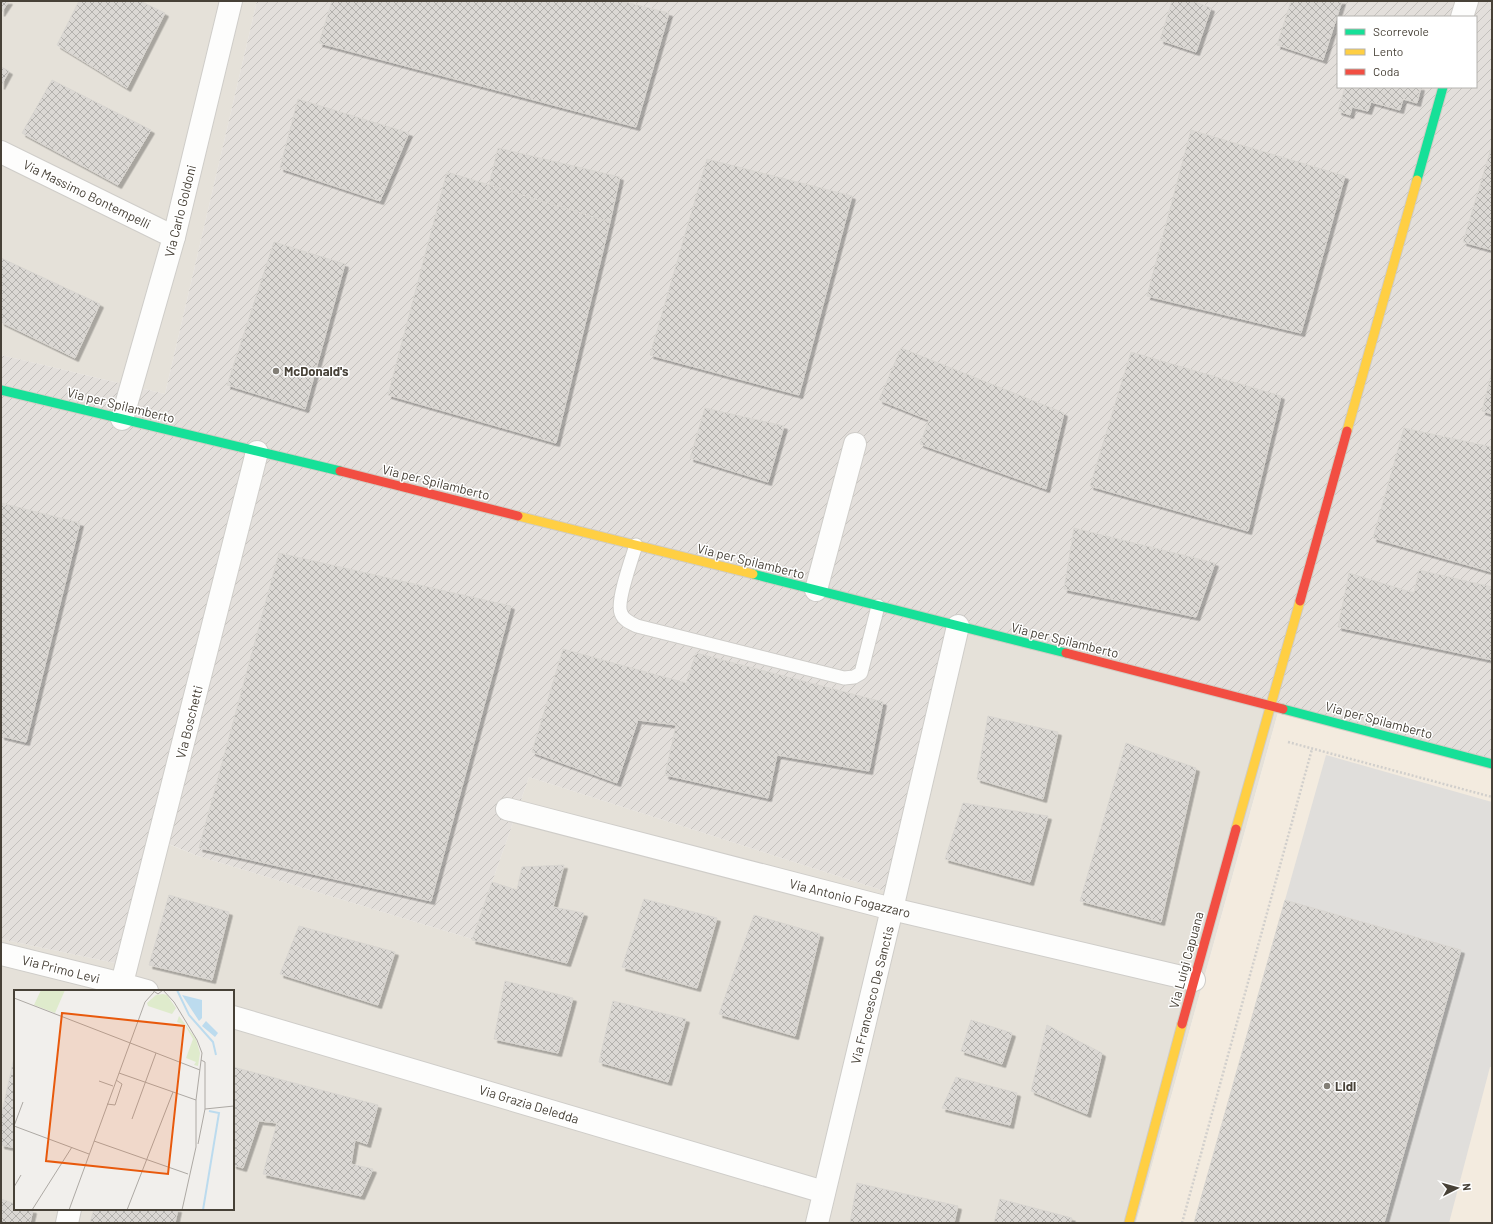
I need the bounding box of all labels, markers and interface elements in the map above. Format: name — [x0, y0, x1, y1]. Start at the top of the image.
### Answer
legend — [1337, 16, 1477, 88]
text: Scorrevole — [1373, 24, 1429, 38]
text: Lento — [1373, 44, 1403, 58]
text: Coda — [1373, 64, 1400, 78]
street label: Via Massimo Bontempelli — [21, 156, 153, 232]
street label: Via Carlo Goldoni — [161, 163, 199, 259]
place label: McDonald's — [284, 363, 349, 379]
marker: McDonald's — [271, 366, 281, 376]
street label: Via per Spilamberto — [65, 384, 177, 426]
street label: Via per Spilamberto — [380, 461, 492, 503]
street label: Via per Spilamberto — [695, 540, 807, 582]
street label: Via per Spilamberto — [1009, 619, 1121, 661]
street label: Via Boschetti — [172, 684, 206, 760]
street label: Via per Spilamberto — [1324, 698, 1434, 742]
street label: Via Antonio Fogazzaro — [788, 875, 912, 921]
street label: Via Luigi Capuana — [1165, 910, 1207, 1010]
street label: Via Francesco De Sanctis — [847, 924, 897, 1066]
street label: Via Primo Levi — [20, 952, 102, 986]
inset map — [14, 990, 234, 1210]
place label: Lidl — [1335, 1078, 1356, 1094]
street label: Via Grazia Deledda — [477, 1081, 581, 1127]
marker: Lidl — [1322, 1081, 1332, 1091]
north arrow — [1437, 1168, 1477, 1208]
text: N — [1461, 1183, 1474, 1191]

